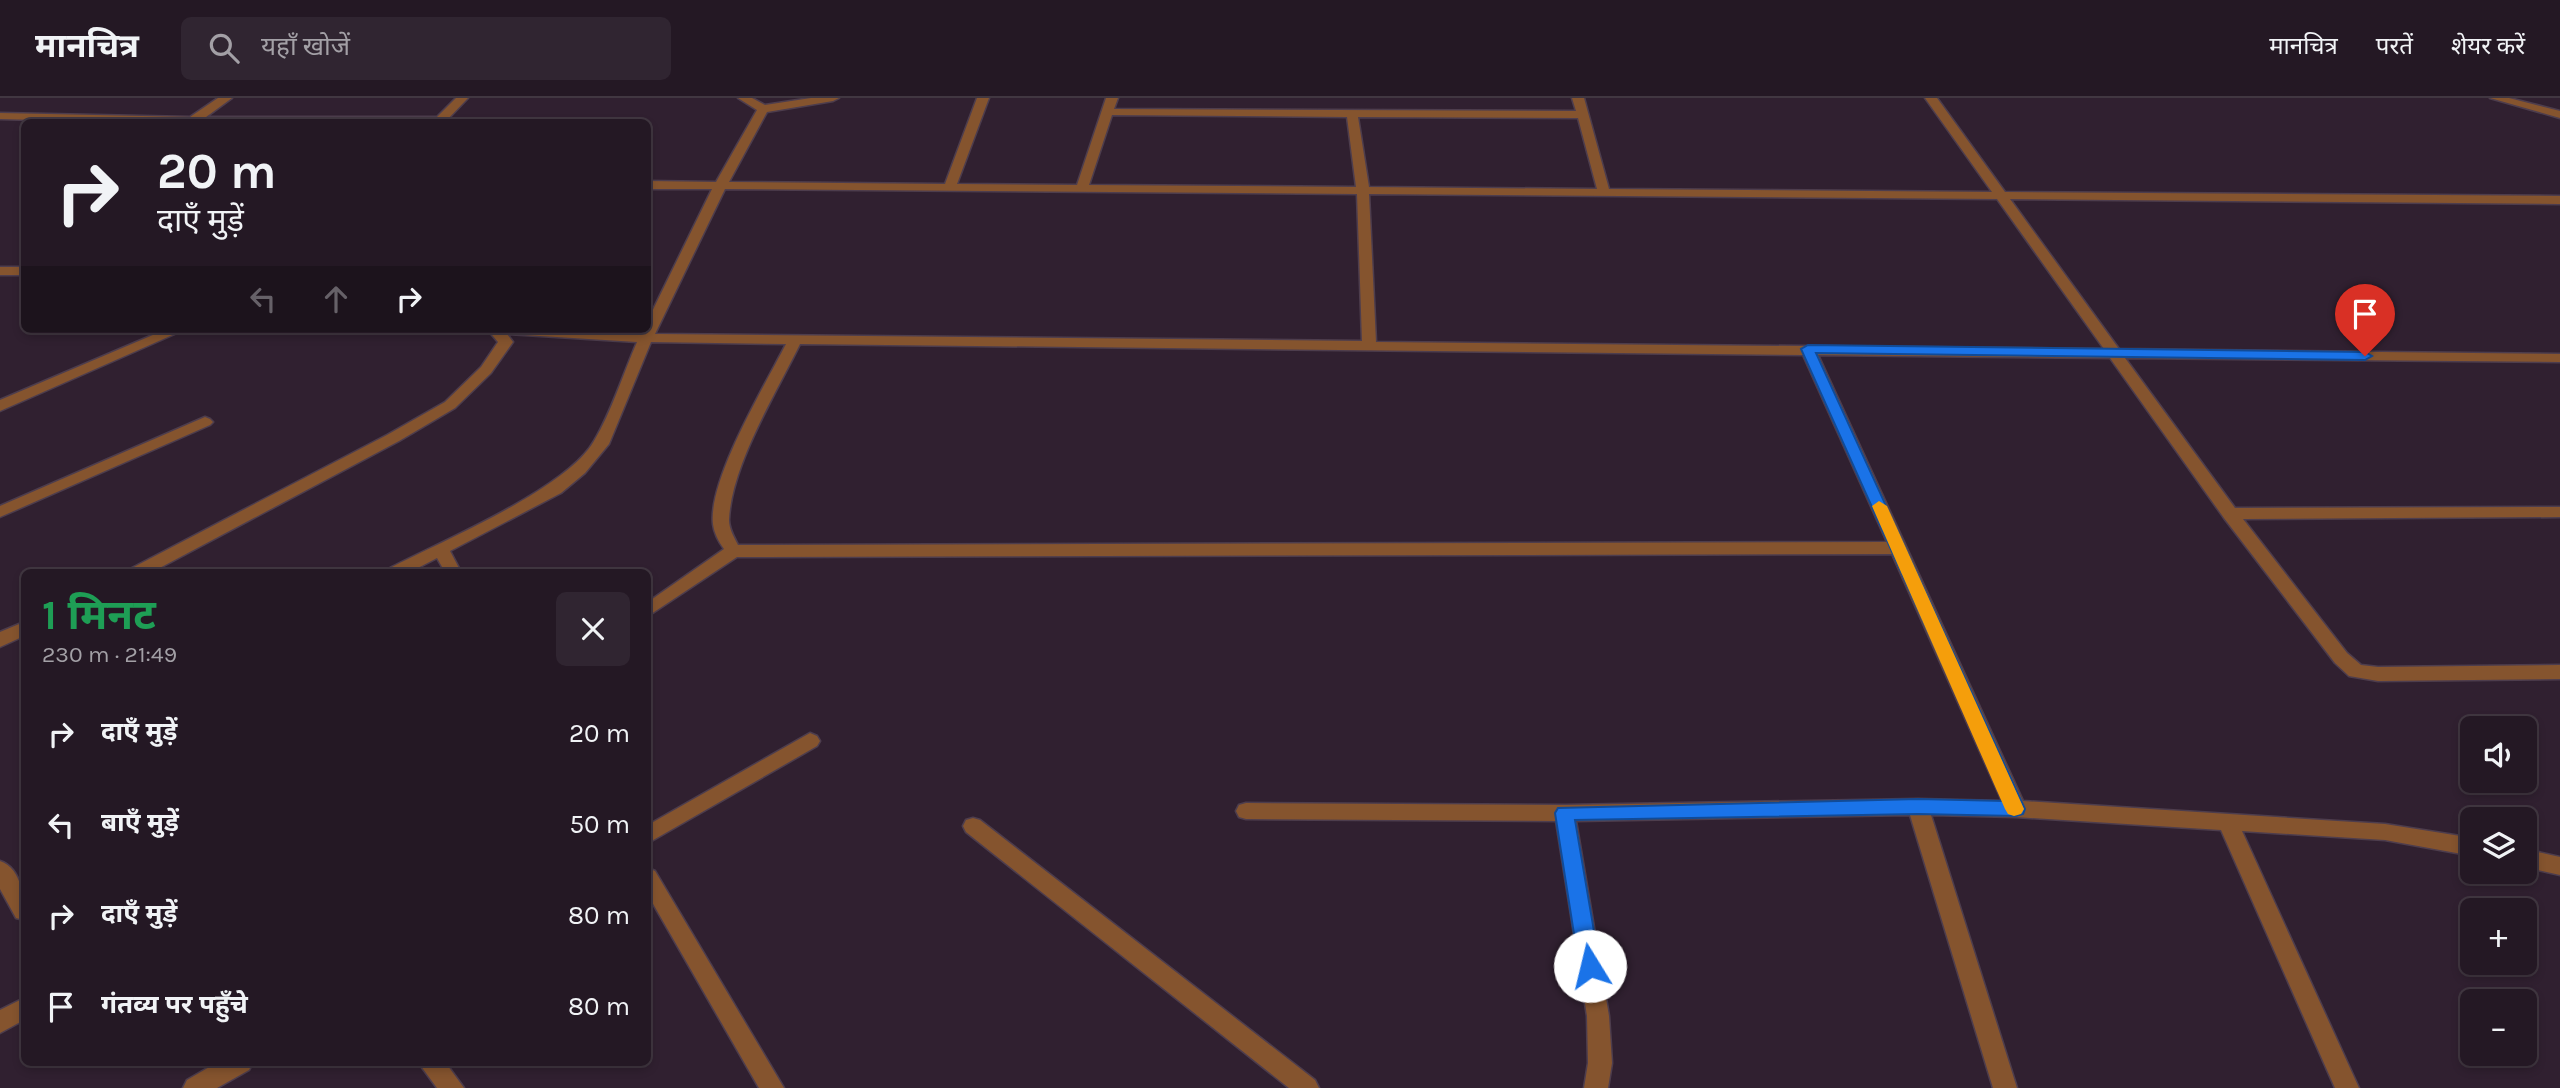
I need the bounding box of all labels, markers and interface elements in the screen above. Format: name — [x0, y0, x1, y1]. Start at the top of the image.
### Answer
search box — [181, 17, 671, 80]
text: मानचित्र — [35, 27, 139, 65]
icon: search — [205, 29, 243, 67]
text: यहाँ खोजें — [261, 31, 350, 62]
text: मानचित्र — [2269, 32, 2338, 60]
text: परतें — [2376, 32, 2413, 60]
text: शेयर करें — [2451, 32, 2525, 60]
text: 20 m — [157, 143, 277, 200]
icon: right — [42, 147, 133, 238]
text: दाएँ मुड़ें — [157, 202, 244, 239]
icon: left — [244, 280, 282, 318]
icon: ahead — [317, 280, 355, 318]
icon: right — [390, 280, 428, 318]
pin — [2335, 284, 2395, 356]
icon: arrive — [2346, 295, 2384, 333]
text: 1 मिनट — [42, 590, 156, 640]
button: close — [556, 592, 630, 666]
text: 230 m · 21:49 — [42, 641, 177, 668]
icon: right — [42, 715, 80, 753]
text: दाएँ मुड़ें — [101, 716, 177, 747]
map controls — [2460, 716, 2537, 1066]
button: sound — [2460, 716, 2537, 793]
text: 20 m — [569, 718, 630, 749]
icon: left — [42, 806, 80, 844]
text: बाएँ मुड़ें — [101, 807, 179, 838]
button: layers — [2460, 807, 2537, 884]
text: 50 m — [569, 809, 630, 840]
icon: right — [42, 897, 80, 935]
text: दाएँ मुड़ें — [101, 898, 177, 929]
button: + — [2460, 898, 2537, 975]
text: 80 m — [568, 900, 630, 931]
position arrow — [1553, 929, 1627, 1003]
icon: arrive — [42, 988, 80, 1026]
text: गंतव्य पर पहुँचे — [101, 989, 248, 1020]
button: − — [2460, 989, 2537, 1066]
text: 80 m — [568, 991, 630, 1022]

